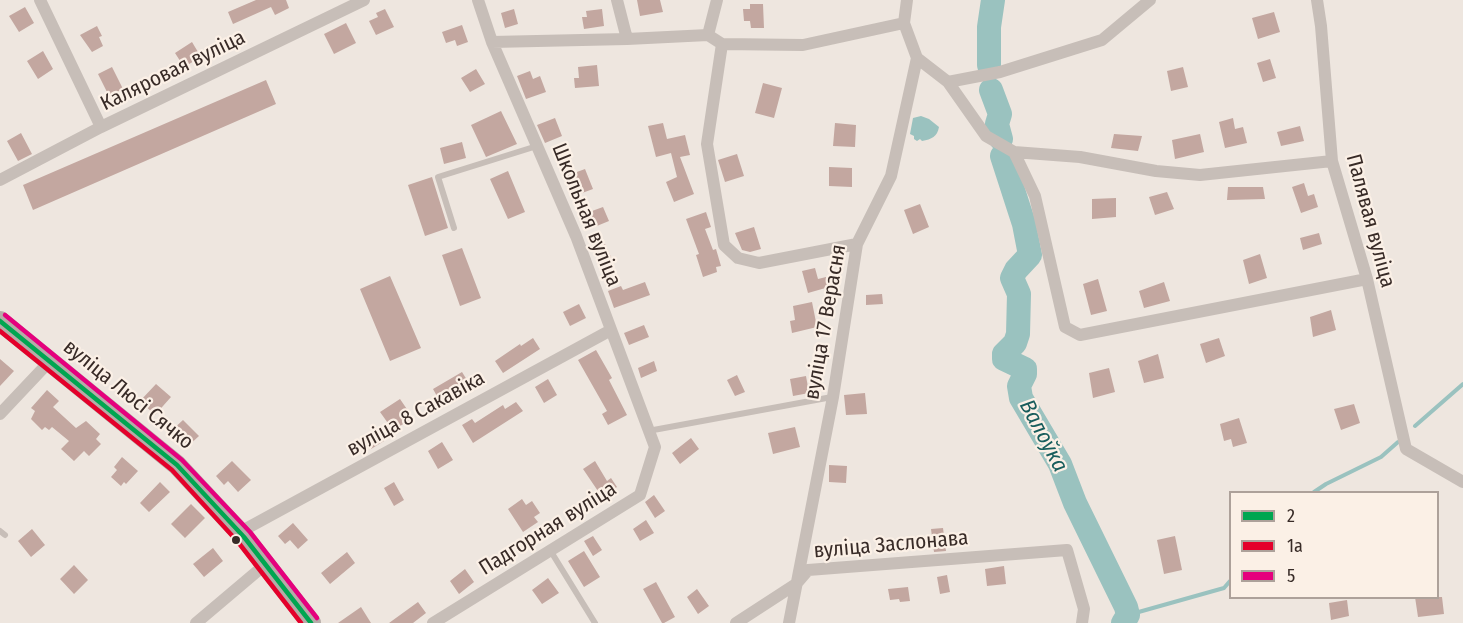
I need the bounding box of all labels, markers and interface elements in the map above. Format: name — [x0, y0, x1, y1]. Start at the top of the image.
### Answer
street label: Каляровая вуліца — [97, 25, 249, 117]
street label: Школьная вуліца — [546, 140, 626, 290]
street label: Палявая вуліца — [1340, 152, 1400, 290]
street label: вуліца 17 Верасня — [800, 242, 852, 402]
street label: вуліца Люсі Сячко — [58, 335, 198, 455]
street label: вуліца 8 Сакавіка — [343, 366, 489, 462]
water label: Валоўка — [1013, 395, 1073, 477]
street label: Падгорная вуліца — [475, 477, 621, 581]
legend — [1229, 491, 1439, 599]
text: 2 — [1287, 505, 1295, 527]
street label: вуліца Заслонава — [813, 526, 969, 564]
unlabelled marker — [230, 534, 242, 546]
text: 1а — [1287, 535, 1303, 557]
text: 5 — [1287, 565, 1295, 587]

